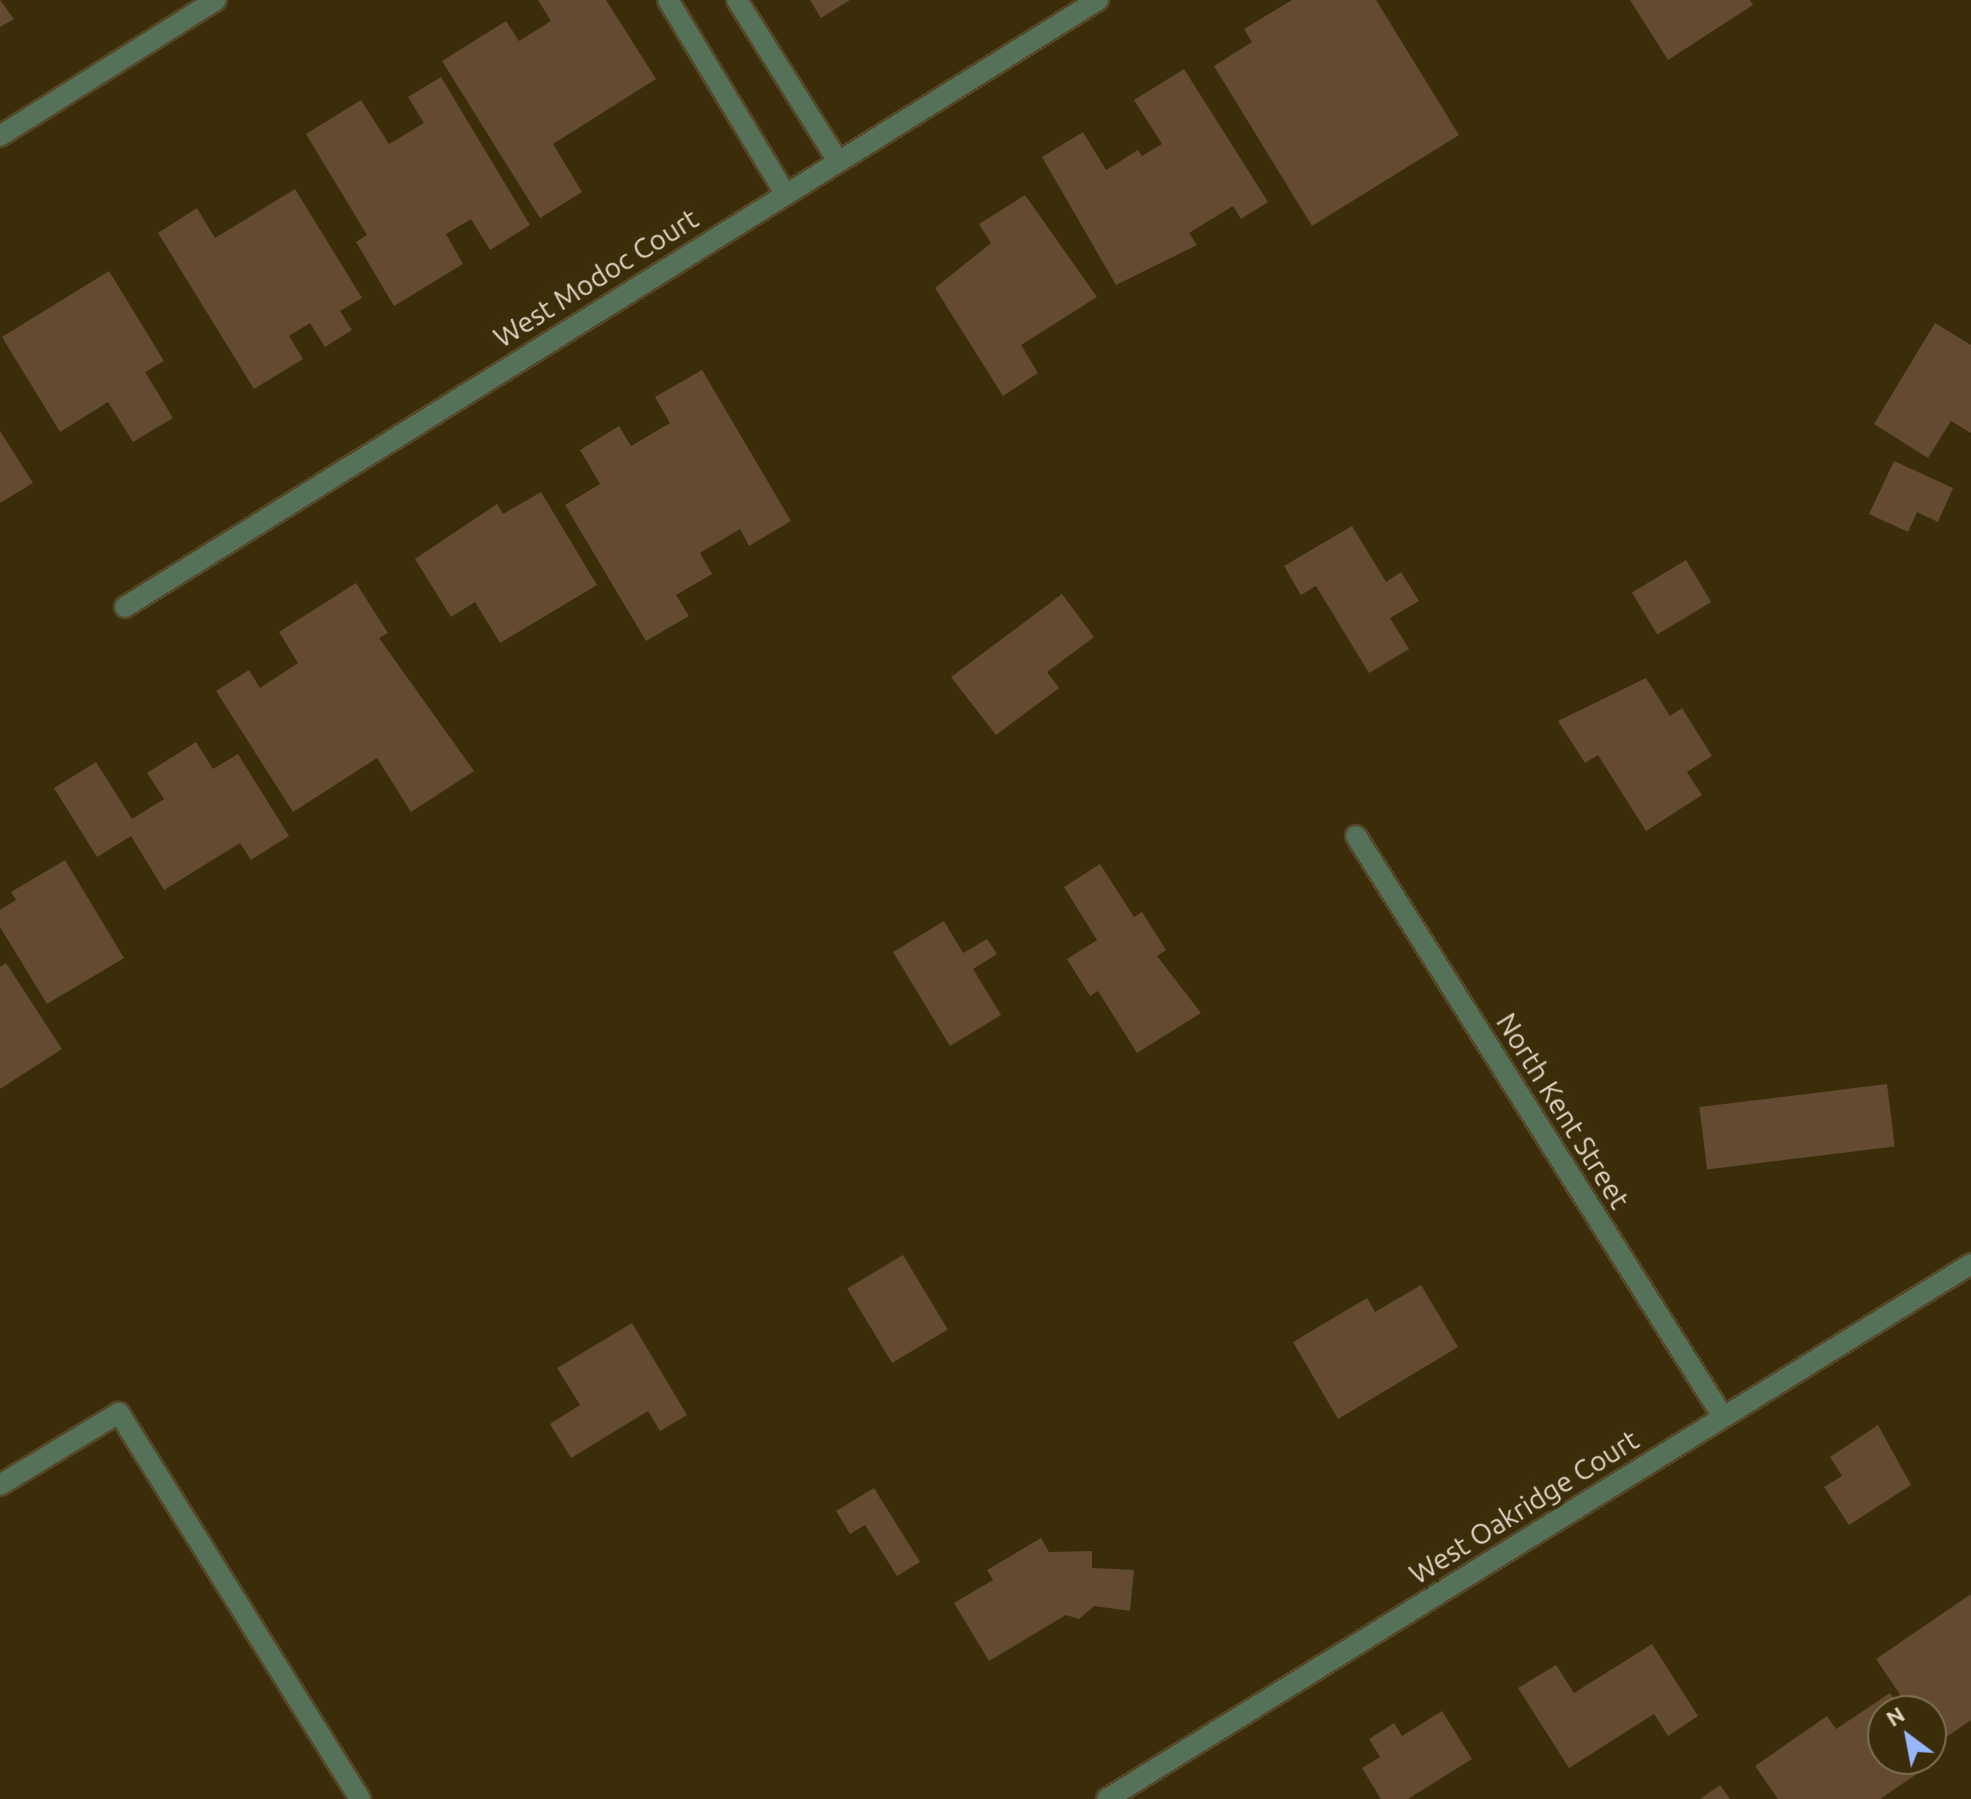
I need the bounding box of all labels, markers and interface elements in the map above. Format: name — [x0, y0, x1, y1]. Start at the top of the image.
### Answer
street label: West Modoc Court — [488, 202, 704, 354]
street label: North Kent Street — [1489, 1007, 1637, 1215]
street label: West Oakridge Court — [1403, 1423, 1645, 1591]
north arrow — [1867, 1695, 1947, 1775]
text: N — [1881, 1701, 1909, 1731]

